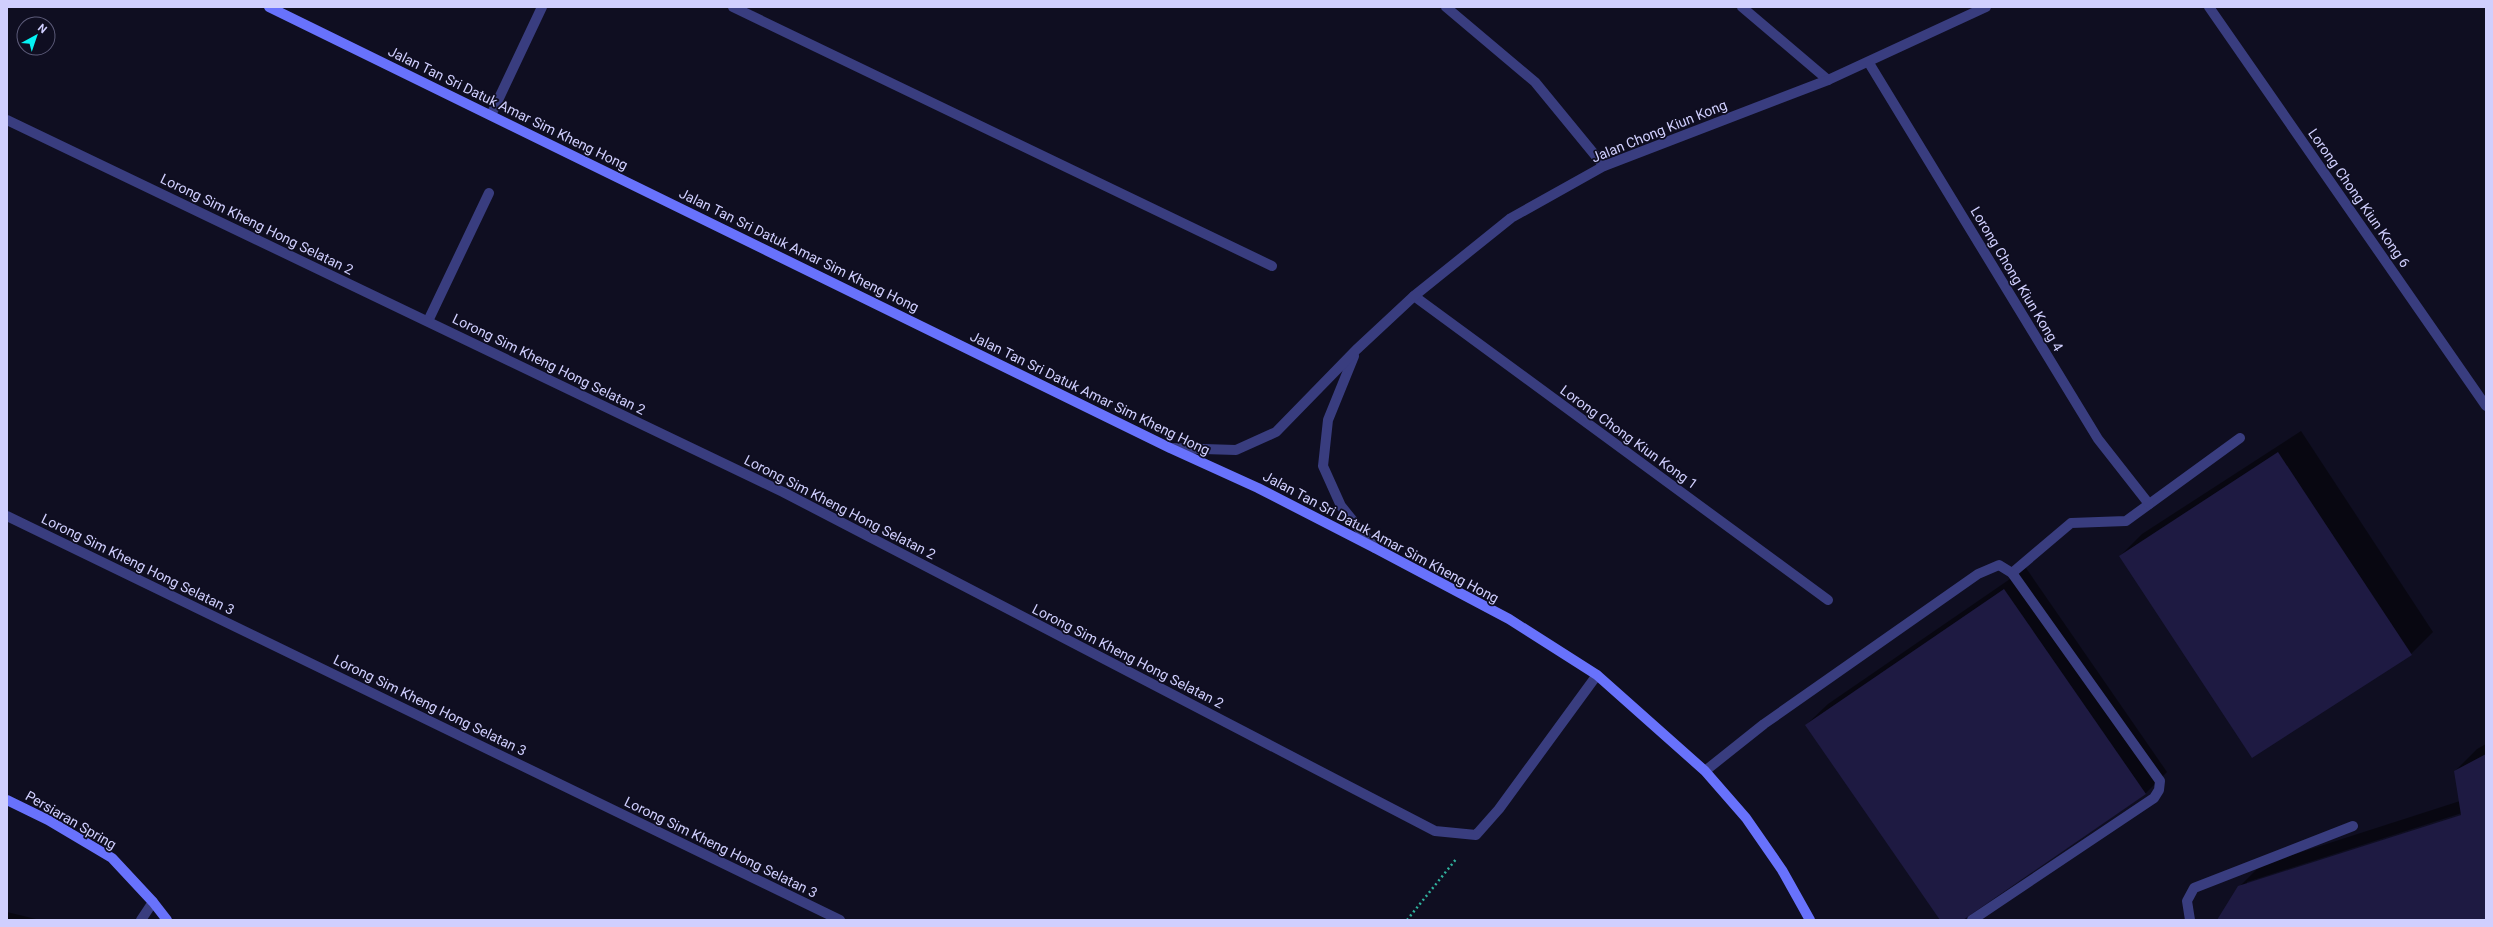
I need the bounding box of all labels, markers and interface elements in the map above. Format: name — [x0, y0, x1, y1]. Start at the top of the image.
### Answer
north arrow — [16, 16, 56, 56]
text: N — [35, 21, 49, 36]
street label: Jalan Tan Sri Datuk Amar Sim Kheng Hong — [386, 43, 630, 173]
street label: Jalan Chong Kiun Kong — [1589, 96, 1729, 166]
street label: Lorong Chong Kiun Kong 6 — [2305, 126, 2413, 271]
street label: Lorong Sim Kheng Hong Selatan 2 — [158, 170, 356, 278]
street label: Jalan Tan Sri Datuk Amar Sim Kheng Hong — [677, 185, 921, 315]
street label: Lorong Chong Kiun Kong 4 — [1967, 204, 2067, 354]
street label: Lorong Sim Kheng Hong Selatan 2 — [450, 310, 648, 418]
street label: Jalan Tan Sri Datuk Amar Sim Kheng Hong — [968, 328, 1212, 458]
street label: Lorong Chong Kiun Kong 1 — [1557, 382, 1701, 492]
street label: Lorong Sim Kheng Hong Selatan 2 — [742, 452, 939, 562]
street label: Jalan Tan Sri Datuk Amar Sim Kheng Hong — [1260, 468, 1502, 606]
street label: Lorong Sim Kheng Hong Selatan 3 — [39, 510, 237, 618]
street label: Lorong Sim Kheng Hong Selatan 2 — [1030, 601, 1227, 711]
street label: Lorong Sim Kheng Hong Selatan 3 — [331, 651, 529, 759]
street label: Persiaran Spring — [23, 787, 119, 853]
street label: Lorong Sim Kheng Hong Selatan 3 — [622, 793, 820, 901]

